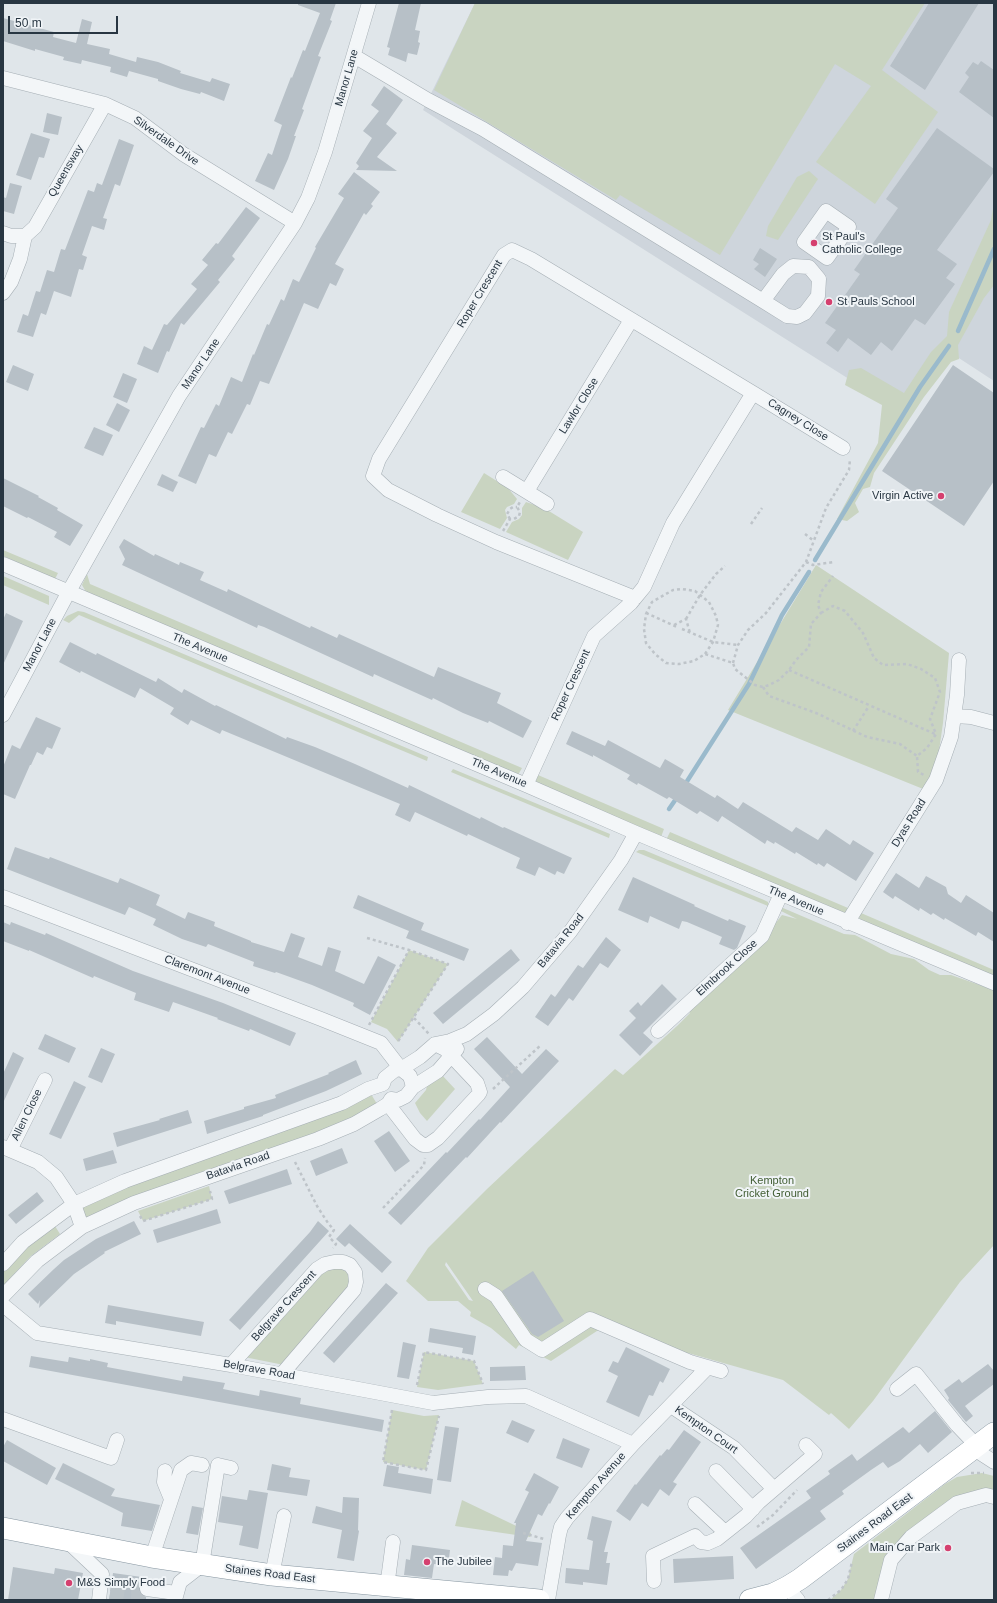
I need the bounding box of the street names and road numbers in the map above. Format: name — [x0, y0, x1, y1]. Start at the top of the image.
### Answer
street label: Manor Lane — [333, 48, 361, 108]
street label: Silverdale Drive — [131, 114, 201, 168]
street label: Queensway — [46, 143, 86, 199]
street label: Roper Crescent — [455, 258, 505, 330]
street label: Manor Lane — [179, 336, 223, 392]
street label: Lawlor Close — [557, 376, 601, 436]
street label: Cagney Close — [765, 396, 831, 444]
street label: Manor Lane — [20, 616, 60, 674]
street label: The Avenue — [170, 630, 230, 666]
street label: Roper Crescent — [549, 647, 593, 723]
street label: The Avenue — [469, 755, 529, 791]
street label: Dyas Road — [889, 796, 929, 850]
street label: The Avenue — [766, 883, 826, 919]
street label: Batavia Road — [535, 911, 587, 971]
street label: Elmbrook Close — [694, 937, 760, 999]
street label: Claremont Avenue — [162, 953, 252, 997]
street label: Allen Close — [9, 1087, 45, 1143]
street label: Batavia Road — [205, 1149, 271, 1183]
street label: Belgrave Crescent — [249, 1268, 319, 1344]
street label: Belgrave Road — [222, 1357, 296, 1383]
street label: Kempton Court — [672, 1403, 740, 1457]
street label: Kempton Avenue — [563, 1450, 629, 1522]
street label: Staines Road East — [835, 1490, 915, 1556]
street label: Staines Road East — [224, 1562, 316, 1586]

